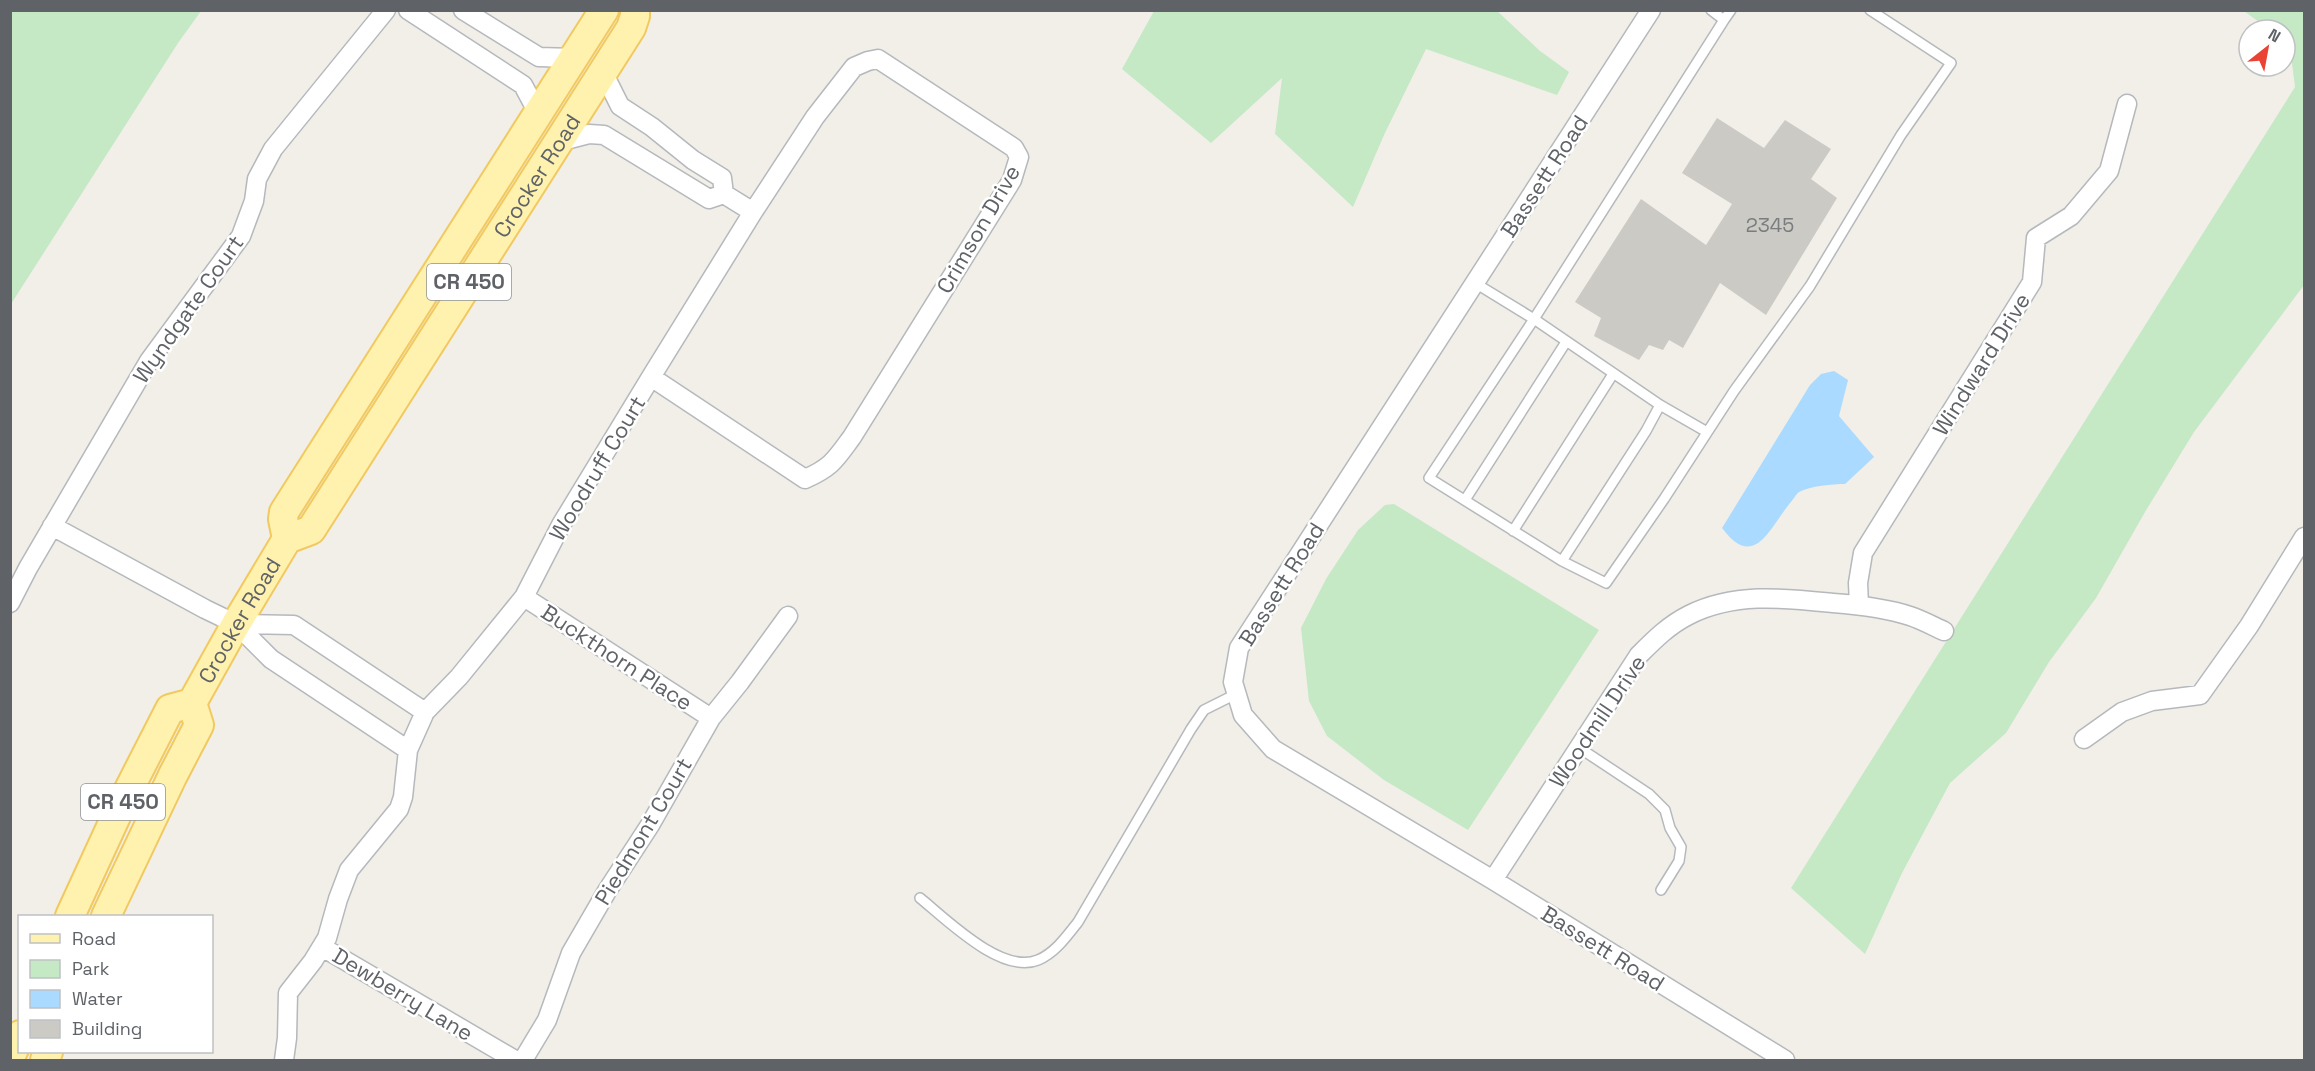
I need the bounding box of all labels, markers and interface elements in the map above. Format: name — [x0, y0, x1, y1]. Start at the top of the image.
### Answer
north arrow — [2237, 18, 2297, 78]
text: N — [2264, 24, 2284, 47]
street label: Crocker Road — [487, 109, 587, 243]
street label: Bassett Road — [1494, 110, 1594, 242]
street label: Crimson Drive — [930, 160, 1026, 298]
house number: 2345 — [1746, 212, 1794, 238]
street label: Wyndgate Court — [127, 230, 249, 388]
road number: CR 450 — [427, 264, 511, 300]
street label: Windward Drive — [1926, 288, 2036, 440]
street label: Woodruff Court — [543, 390, 651, 546]
street label: Bassett Road — [1232, 517, 1330, 651]
street label: Crocker Road — [192, 552, 287, 688]
street label: Buckthorn Place — [536, 598, 698, 716]
street label: Woodmill Drive — [1542, 649, 1652, 793]
street label: Piedmont Court — [588, 752, 698, 910]
road number: CR 450 — [81, 784, 165, 820]
street label: Bassett Road — [1536, 899, 1670, 997]
legend — [18, 915, 213, 1053]
text: Road — [72, 927, 116, 950]
street label: Dewberry Lane — [328, 941, 478, 1047]
text: Park — [72, 957, 110, 980]
text: Water — [72, 987, 123, 1010]
text: Building — [72, 1017, 142, 1040]

